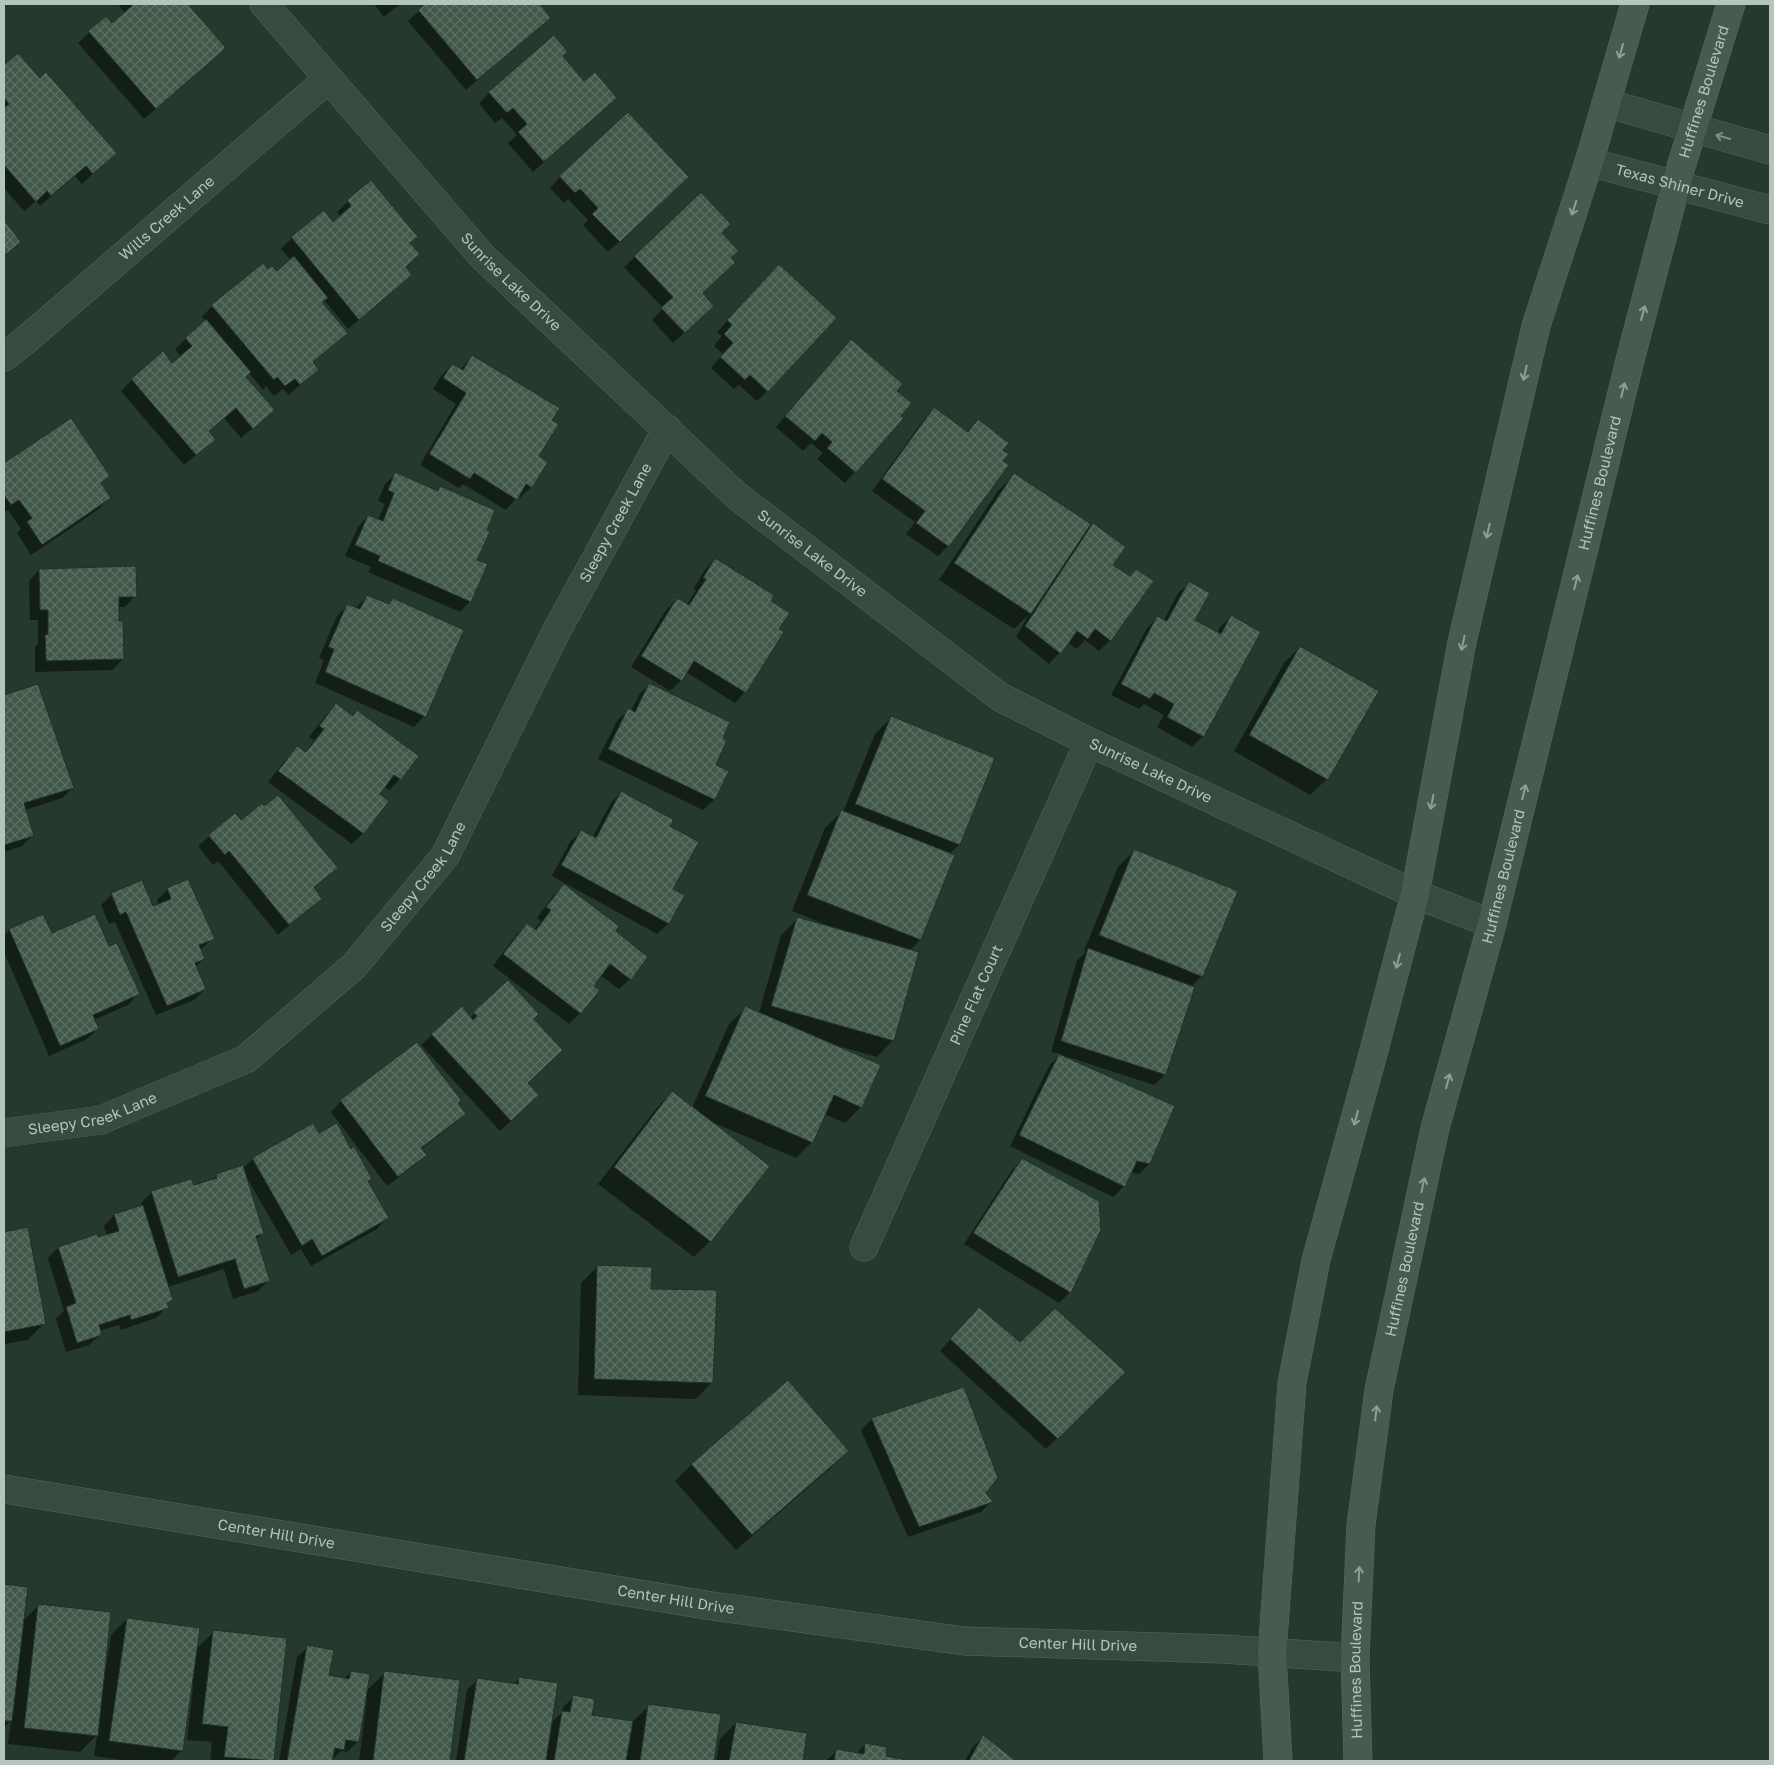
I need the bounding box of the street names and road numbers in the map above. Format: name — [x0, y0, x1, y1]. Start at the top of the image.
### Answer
street label: Huffines Boulevard — [1674, 23, 1732, 160]
street label: Texas Shiner Drive — [1614, 159, 1747, 211]
street label: Wills Creek Lane — [115, 171, 218, 264]
street label: Sunrise Lake Drive — [458, 228, 566, 334]
street label: Huffines Boulevard — [1574, 414, 1624, 552]
street label: Sleepy Creek Lane — [575, 459, 655, 585]
street label: Sunrise Lake Drive — [754, 505, 871, 600]
street label: Sunrise Lake Drive — [1087, 733, 1215, 806]
street label: Huffines Boulevard — [1477, 807, 1528, 945]
street label: Sleepy Creek Lane — [376, 818, 469, 935]
street label: Pine Flat Court — [945, 942, 1006, 1047]
street label: Sleepy Creek Lane — [27, 1087, 160, 1138]
street label: Huffines Boulevard — [1381, 1200, 1427, 1338]
street label: Center Hill Drive — [217, 1514, 337, 1552]
street label: Center Hill Drive — [616, 1581, 736, 1617]
street label: Huffines Boulevard — [1345, 1601, 1366, 1739]
street label: Center Hill Drive — [1019, 1633, 1138, 1654]

